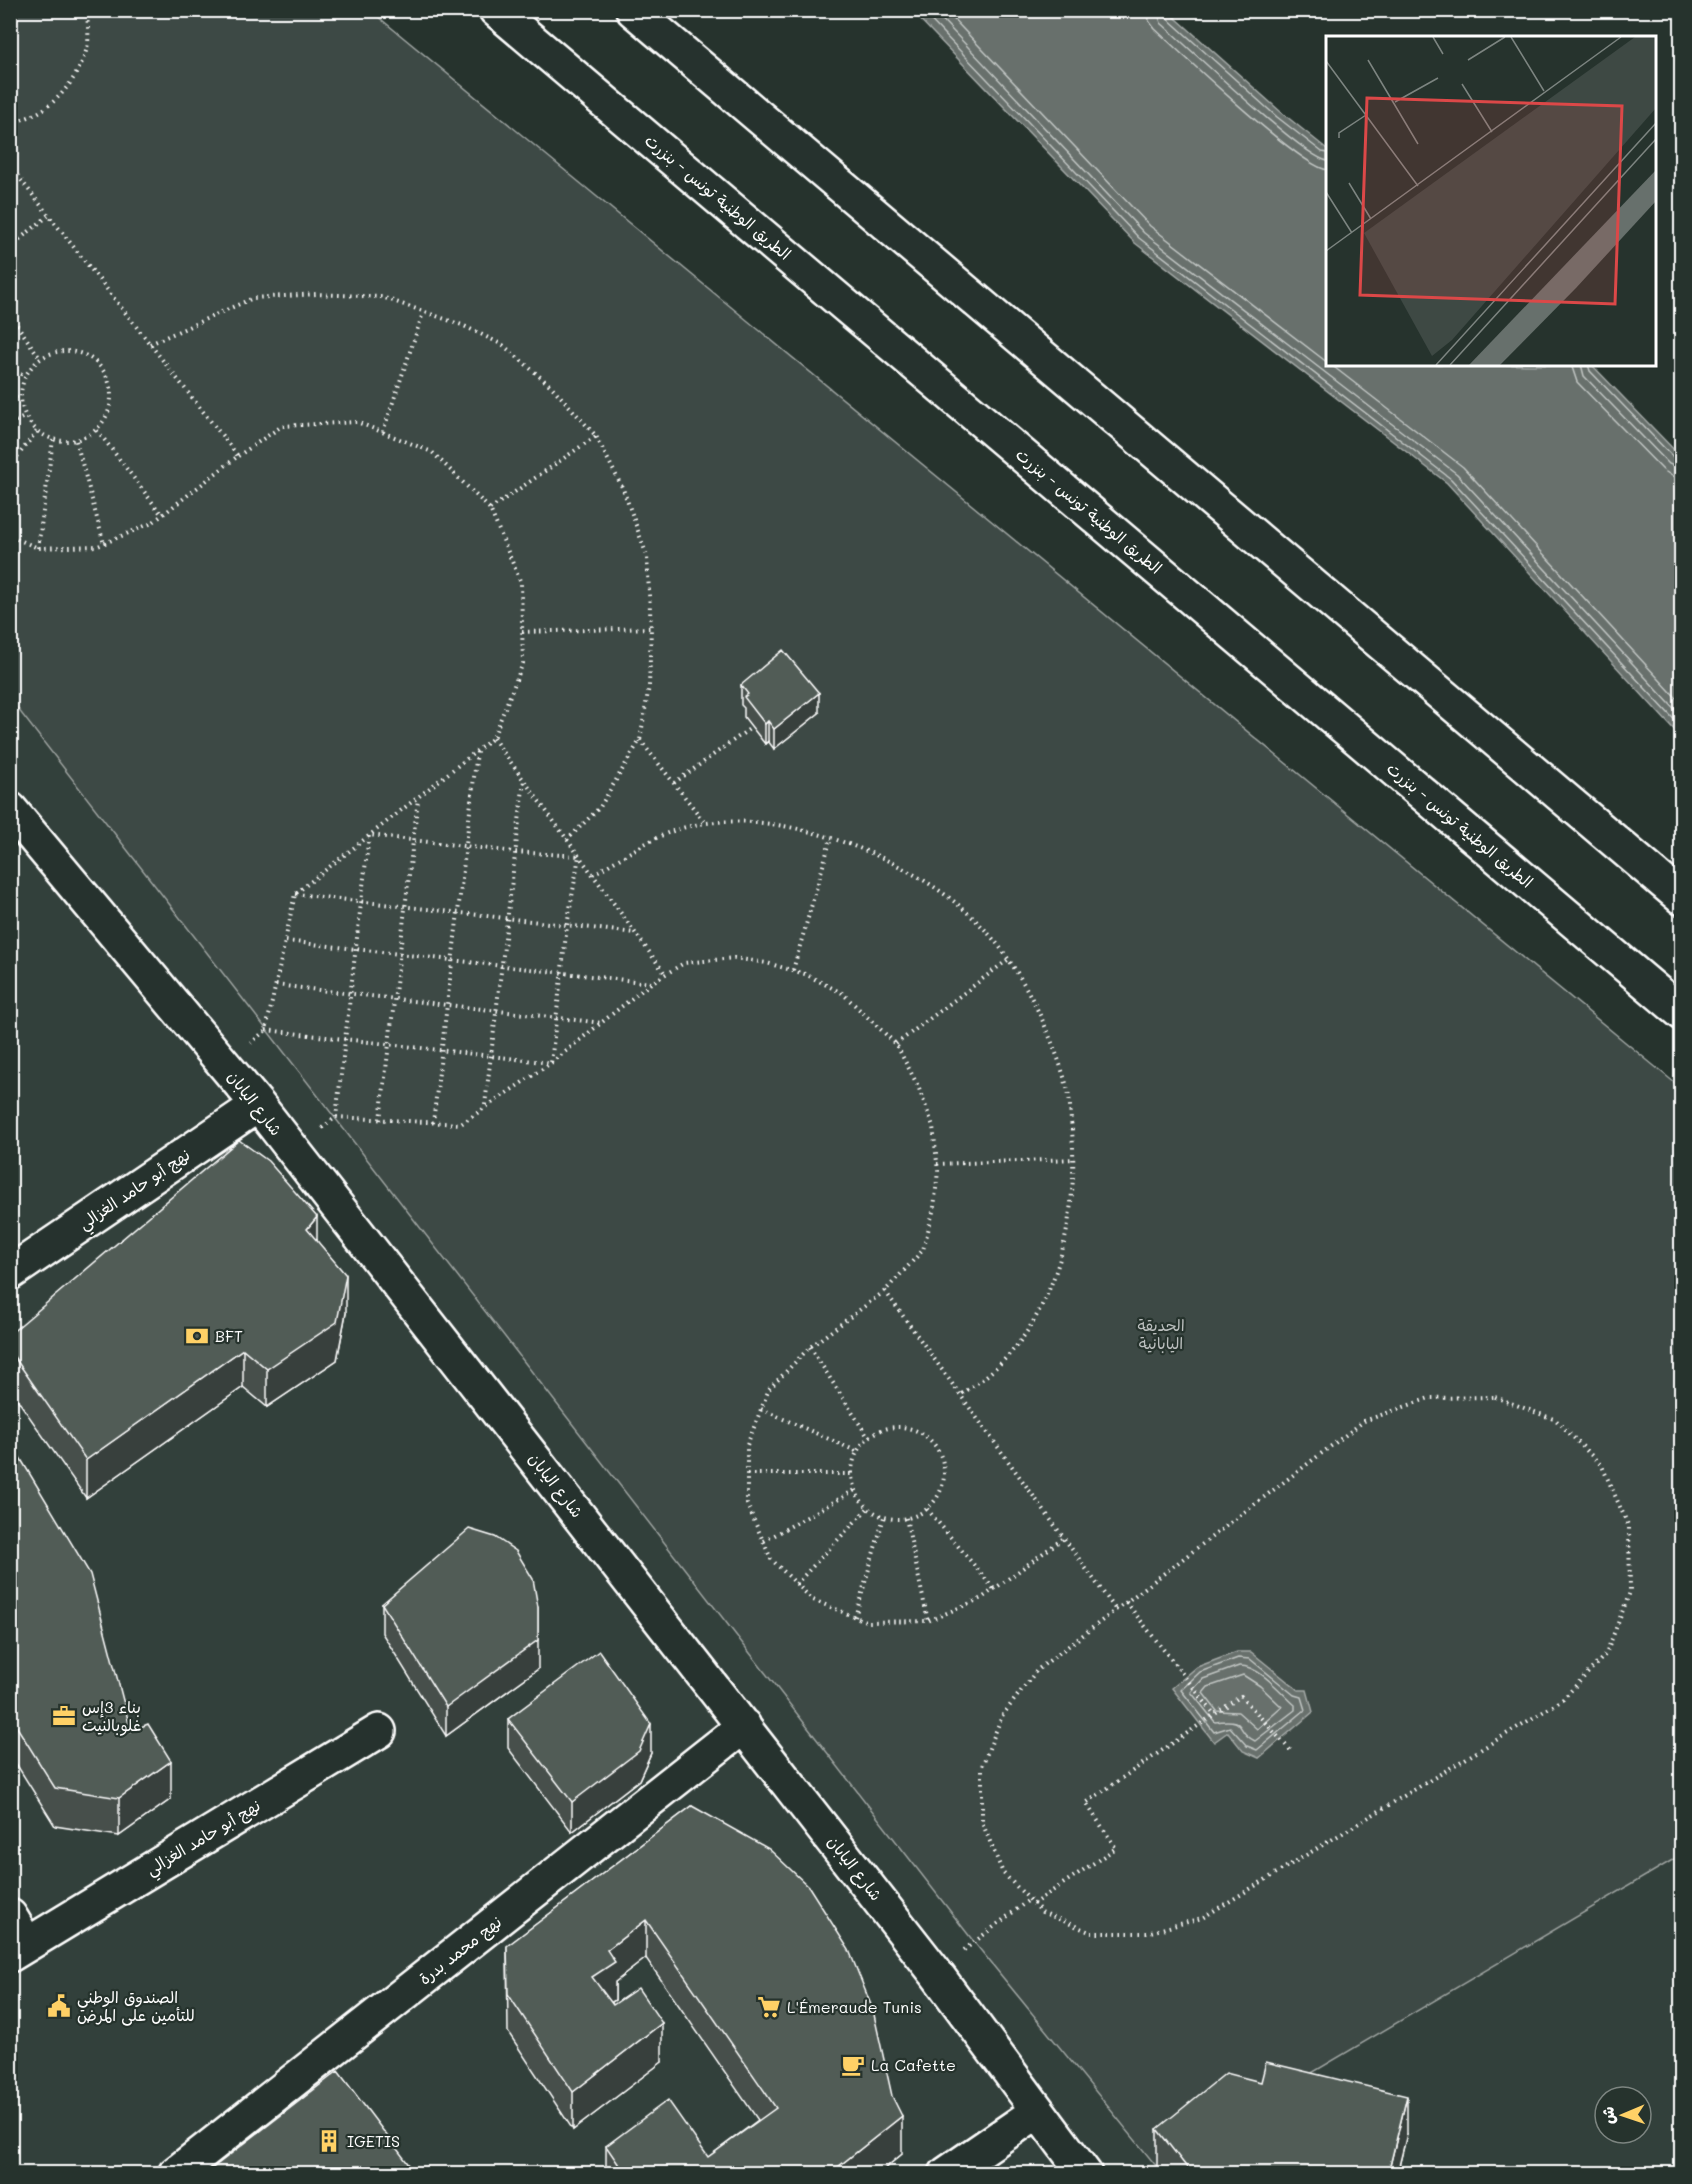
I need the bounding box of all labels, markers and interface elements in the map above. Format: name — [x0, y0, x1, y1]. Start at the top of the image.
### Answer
inset map — [1326, 36, 1656, 366]
street label: الطريق الوطنية تونس - بنزرت — [640, 129, 796, 265]
street label: الطريق الوطنية تونس - بنزرت — [1011, 443, 1167, 579]
street label: الطريق الوطنية تونس - بنزرت — [1382, 757, 1538, 893]
street label: شارع اليابان — [222, 1066, 287, 1141]
street label: نهج أبو حامد الغزالي — [74, 1144, 196, 1238]
park label: الحديقة اليابانية — [1137, 1314, 1185, 1353]
bank icon: BFT — [184, 1323, 210, 1349]
place label: BFT — [215, 1325, 243, 1346]
street label: شارع اليابان — [523, 1448, 588, 1523]
place label: بناء 3إس غلوبالنيت — [82, 1696, 141, 1736]
office icon: بناء 3إس غلوبالنيت — [51, 1703, 77, 1729]
street label: نهج أبو حامد الغزالي — [142, 1794, 266, 1883]
street label: شارع اليابان — [822, 1831, 887, 1906]
street label: نهج محمد بدرة — [414, 1911, 506, 1989]
place label: الصندوق الوطني للتأمين على المرض — [77, 1986, 195, 2026]
public building icon: الصندوق الوطني للتأمين على المرض — [46, 1993, 72, 2019]
supermarket icon: L'Émeraude Tunis — [756, 1994, 782, 2020]
place label: L'Émeraude Tunis — [787, 1996, 922, 2017]
cafe icon: La Cafette — [840, 2052, 866, 2078]
place label: La Cafette — [871, 2054, 956, 2075]
north arrow — [1593, 2085, 1653, 2145]
text: ش — [1597, 2106, 1618, 2125]
building icon: IGETIS — [316, 2128, 342, 2154]
place label: IGETIS — [347, 2130, 400, 2151]

